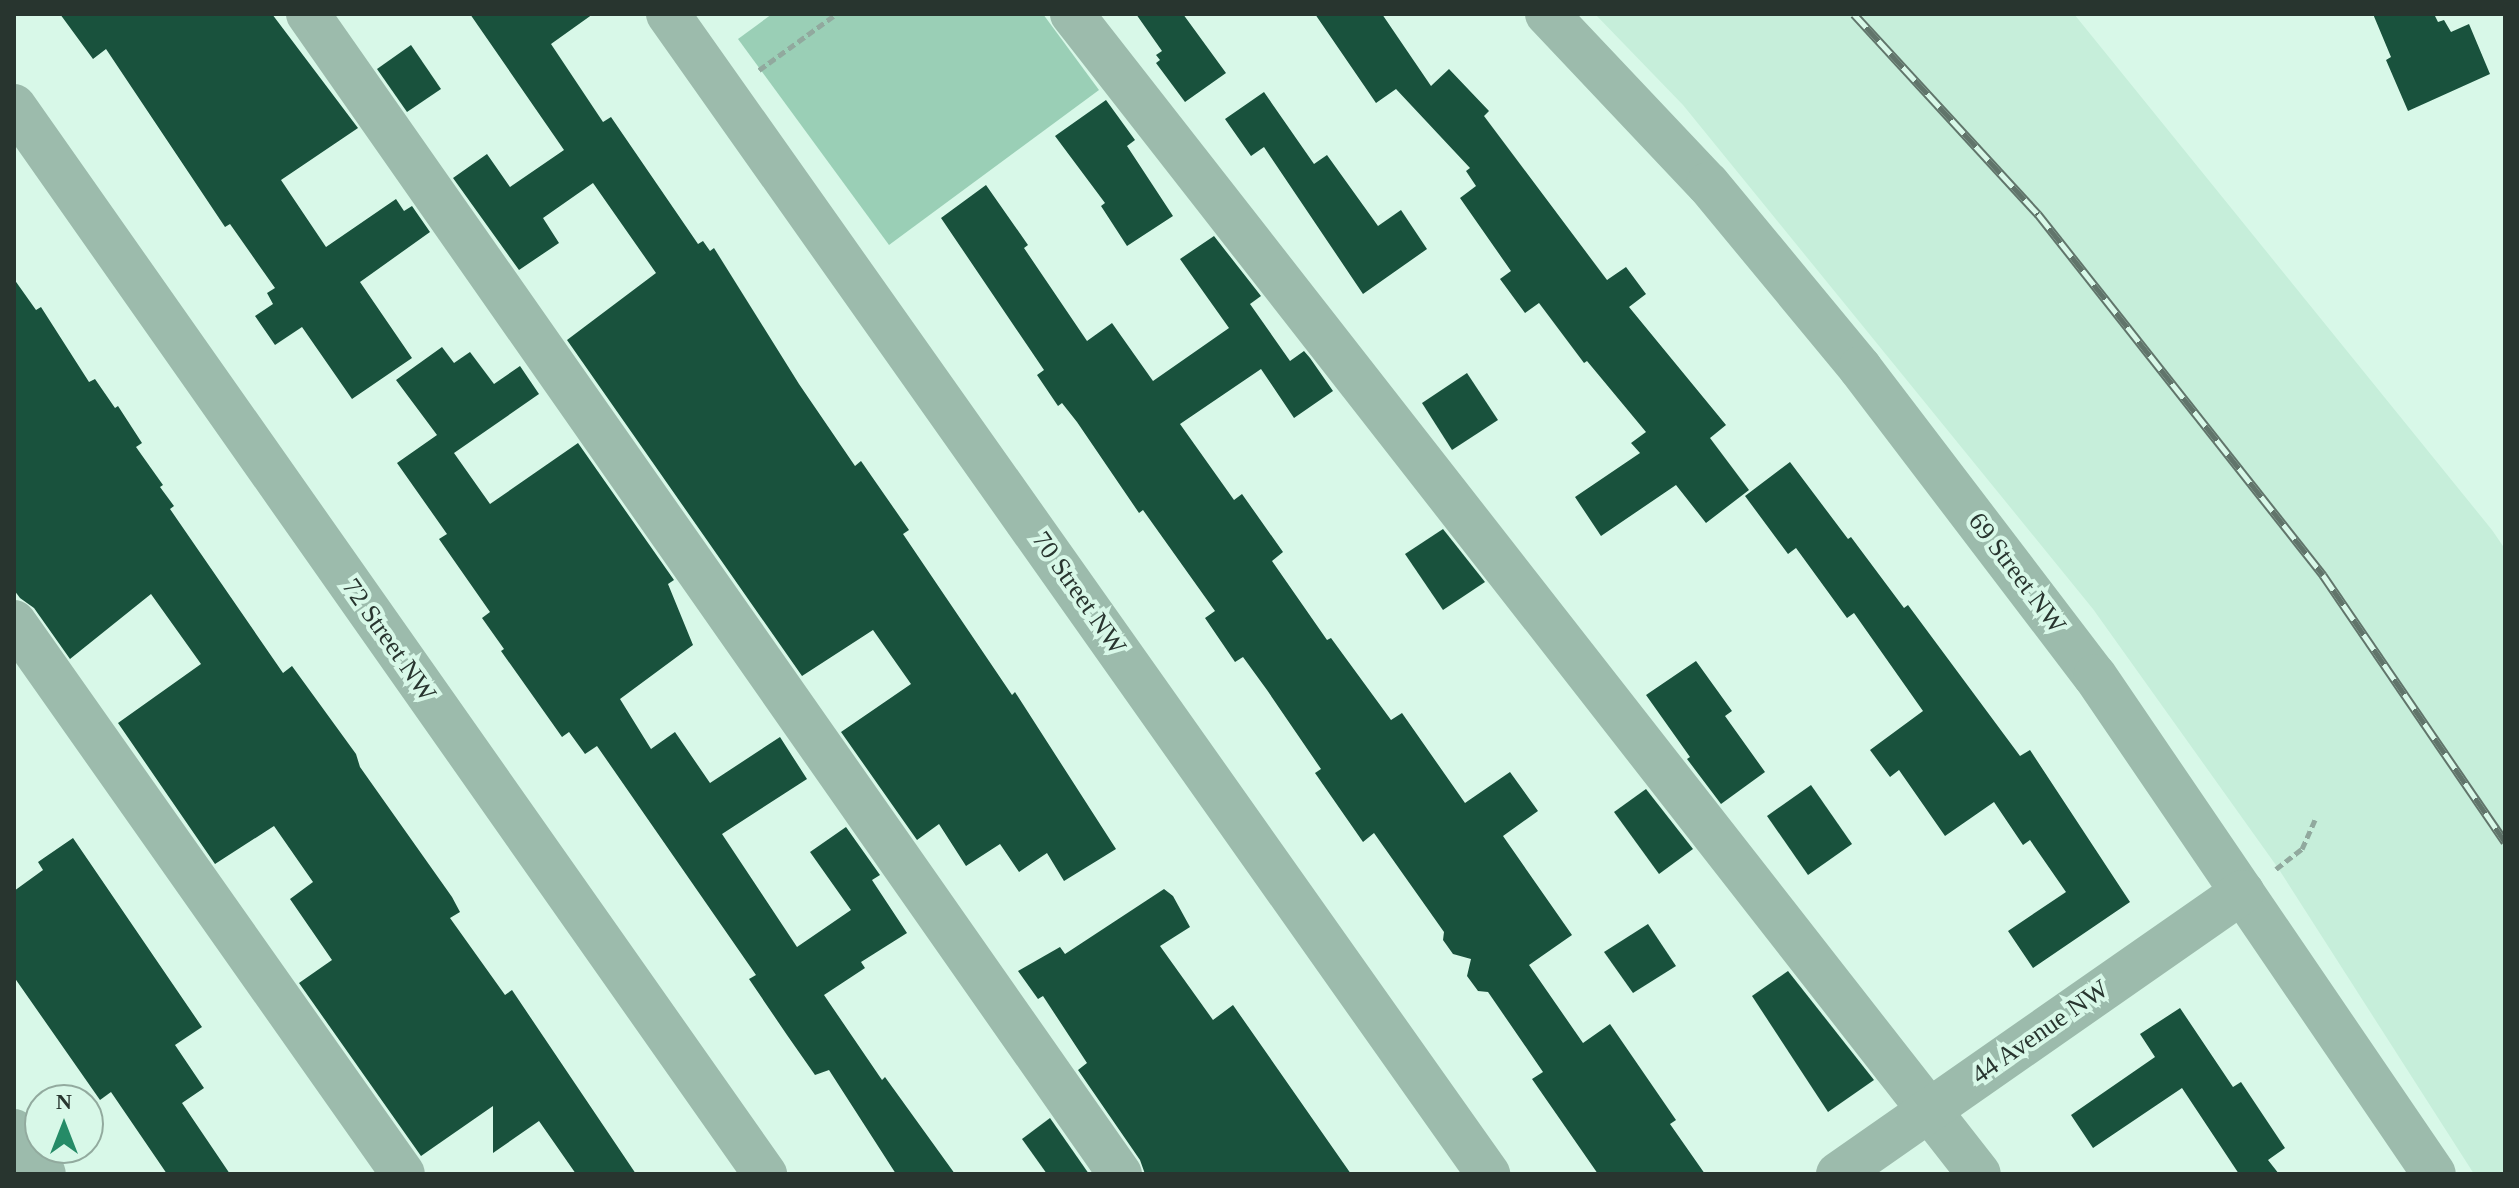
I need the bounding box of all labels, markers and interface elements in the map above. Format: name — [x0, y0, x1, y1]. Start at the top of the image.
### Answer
street label: 69 Street NW — [1962, 507, 2072, 639]
street label: 70 Street NW — [1025, 525, 1133, 661]
street label: 72 Street NW — [335, 572, 443, 708]
street label: 44 Avenue NW — [1965, 973, 2115, 1091]
north arrow — [24, 1084, 104, 1164]
text: N — [56, 1089, 72, 1114]

